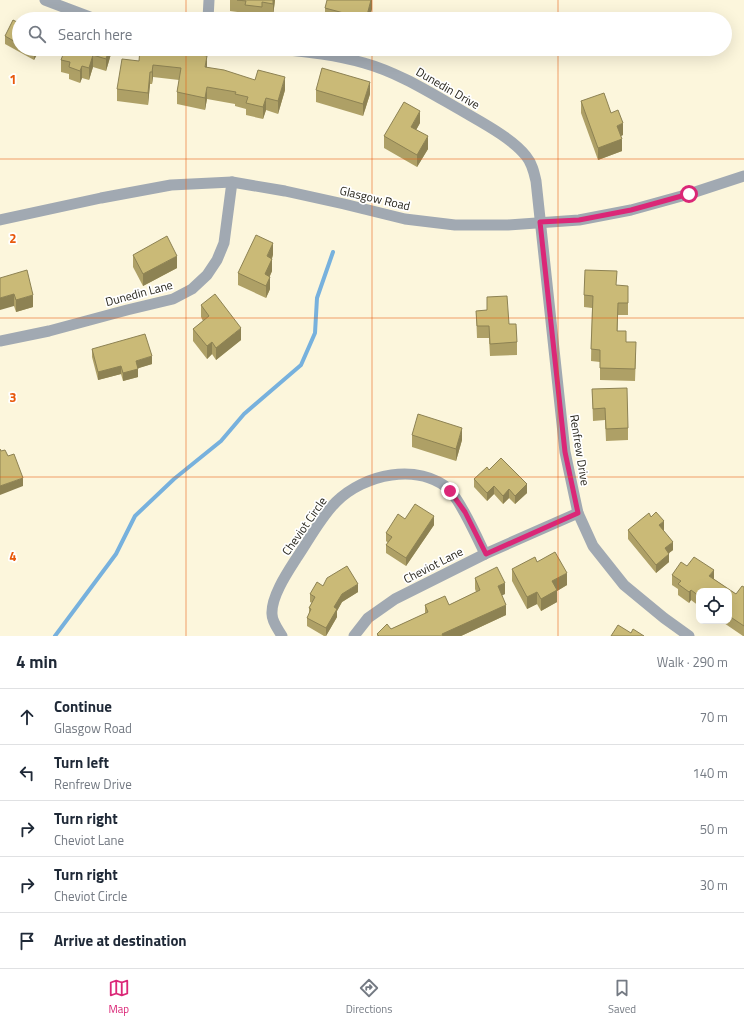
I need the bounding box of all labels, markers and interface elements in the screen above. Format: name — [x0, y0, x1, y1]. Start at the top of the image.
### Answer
search box — [12, 12, 732, 56]
icon: search — [26, 23, 48, 45]
text: Search here — [58, 23, 132, 46]
street label: Dunedin Drive — [413, 62, 483, 114]
text: 1 — [9, 69, 17, 89]
street label: Glasgow Road — [338, 181, 412, 215]
route start — [680, 185, 698, 203]
text: 2 — [9, 228, 17, 248]
street label: Dunedin Lane — [103, 275, 175, 311]
text: 3 — [9, 387, 17, 407]
street label: Renfrew Drive — [565, 413, 595, 487]
route end — [441, 482, 459, 500]
street label: Cheviot Circle — [277, 493, 331, 559]
street label: Cheviot Lane — [400, 542, 466, 588]
text: 4 — [9, 546, 17, 566]
map controls — [696, 588, 732, 624]
button: locate — [696, 588, 732, 624]
text: 4 min — [16, 649, 57, 675]
text: Walk · 290 m — [657, 652, 728, 672]
text: Continue — [54, 695, 112, 718]
icon: ahead — [16, 706, 38, 728]
text: 70 m — [700, 707, 728, 727]
text: Glasgow Road — [54, 718, 132, 738]
text: Turn left — [54, 751, 109, 774]
icon: left — [16, 762, 38, 784]
text: 140 m — [692, 763, 728, 783]
text: Renfrew Drive — [54, 774, 132, 794]
text: Turn right — [54, 807, 118, 830]
icon: right — [16, 818, 38, 840]
text: 50 m — [700, 819, 728, 839]
text: Cheviot Lane — [54, 830, 124, 850]
text: Turn right — [54, 863, 118, 886]
icon: right — [16, 874, 38, 896]
text: 30 m — [700, 875, 728, 895]
text: Cheviot Circle — [54, 886, 127, 906]
text: Arrive at destination — [54, 929, 187, 952]
icon: arrive — [16, 930, 38, 952]
tab: Map — [108, 977, 130, 1017]
tab: Directions — [346, 977, 392, 1017]
tab: Saved — [608, 977, 636, 1017]

